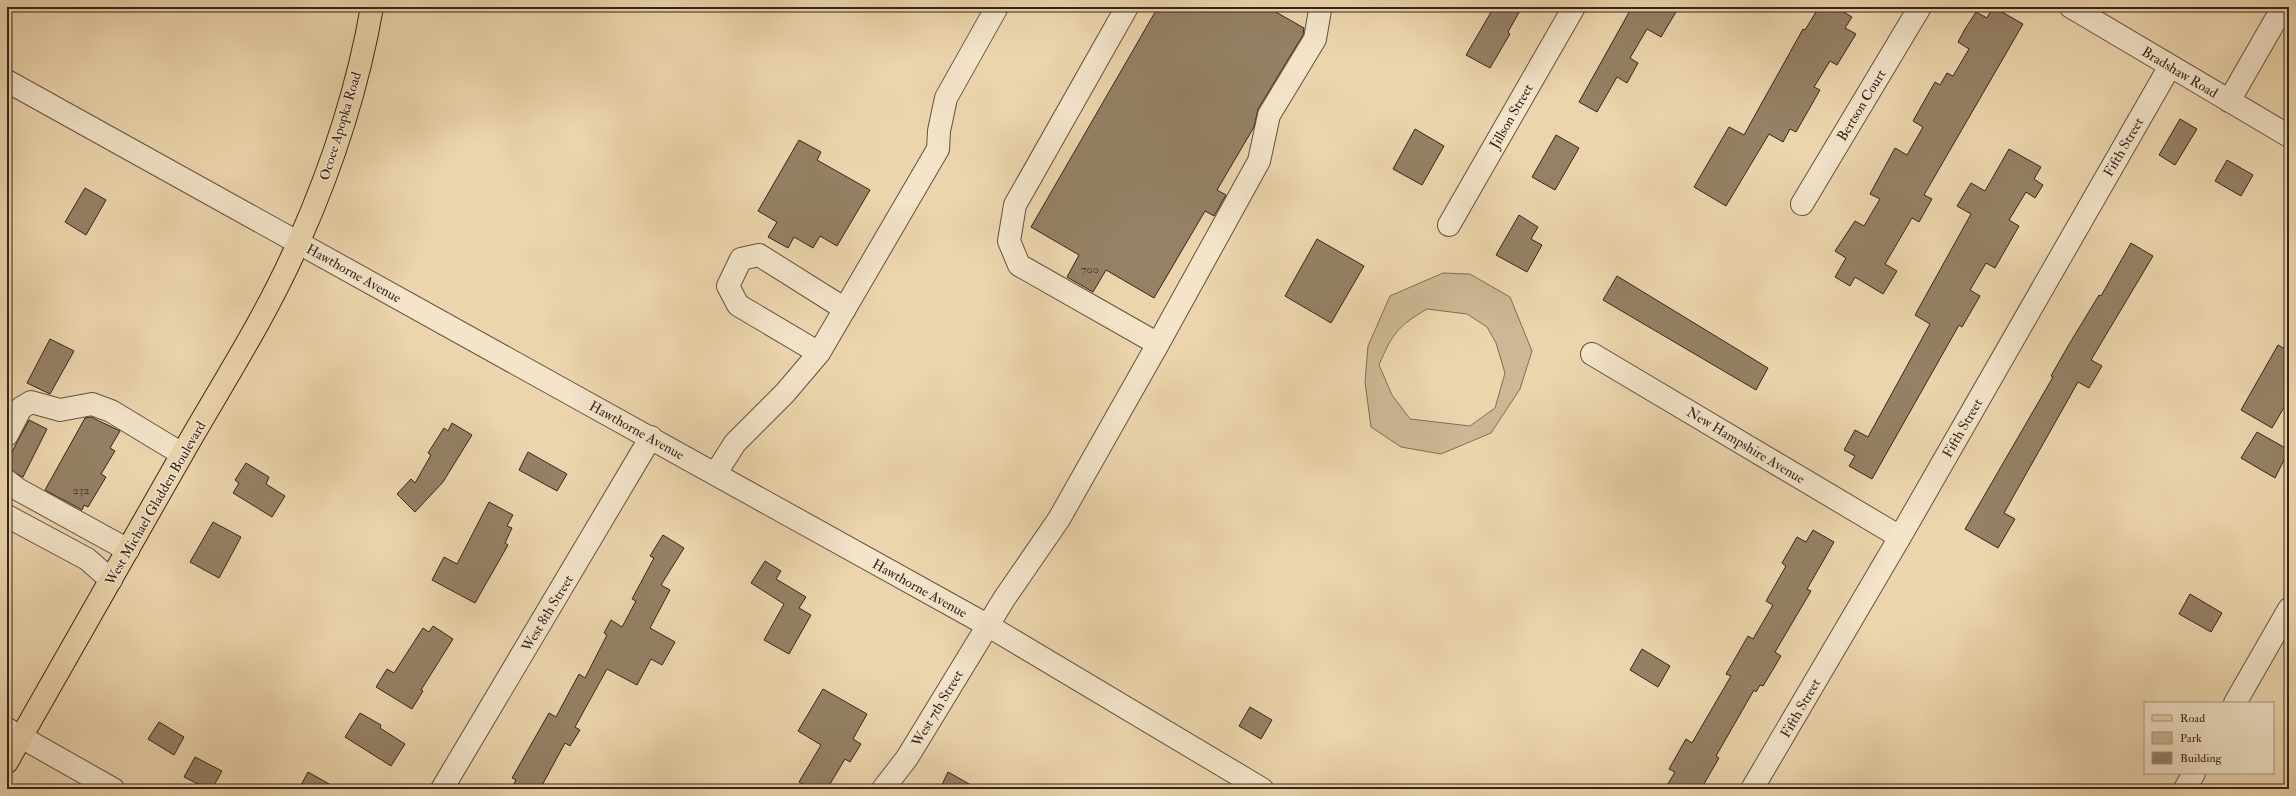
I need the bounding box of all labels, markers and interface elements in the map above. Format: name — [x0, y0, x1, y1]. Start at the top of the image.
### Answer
street label: Bradshaw Road — [2139, 43, 2221, 102]
street label: Bertson Court — [1833, 66, 1890, 144]
street label: Ocoee Apopka Road — [316, 70, 366, 183]
street label: Jillson Street — [1486, 80, 1537, 153]
street label: Fifth Street — [2100, 114, 2147, 180]
street label: Hawthorne Avenue — [303, 240, 404, 307]
house number: 700 — [1081, 262, 1099, 277]
street label: Fifth Street — [1939, 395, 1986, 461]
street label: Hawthorne Avenue — [586, 397, 687, 464]
street label: New Hampshire Avenue — [1683, 403, 1808, 488]
street label: West Michael Gladden Boulevard — [101, 418, 210, 589]
house number: 232 — [73, 483, 89, 498]
street label: Hawthorne Avenue — [869, 555, 970, 622]
street label: West 8th Street — [517, 572, 577, 655]
street label: West 7th Street — [907, 667, 967, 750]
street label: Fifth Street — [1777, 675, 1824, 741]
legend — [2144, 702, 2274, 774]
text: Road — [2180, 711, 2205, 726]
text: Park — [2180, 731, 2202, 746]
text: Building — [2180, 751, 2223, 766]

